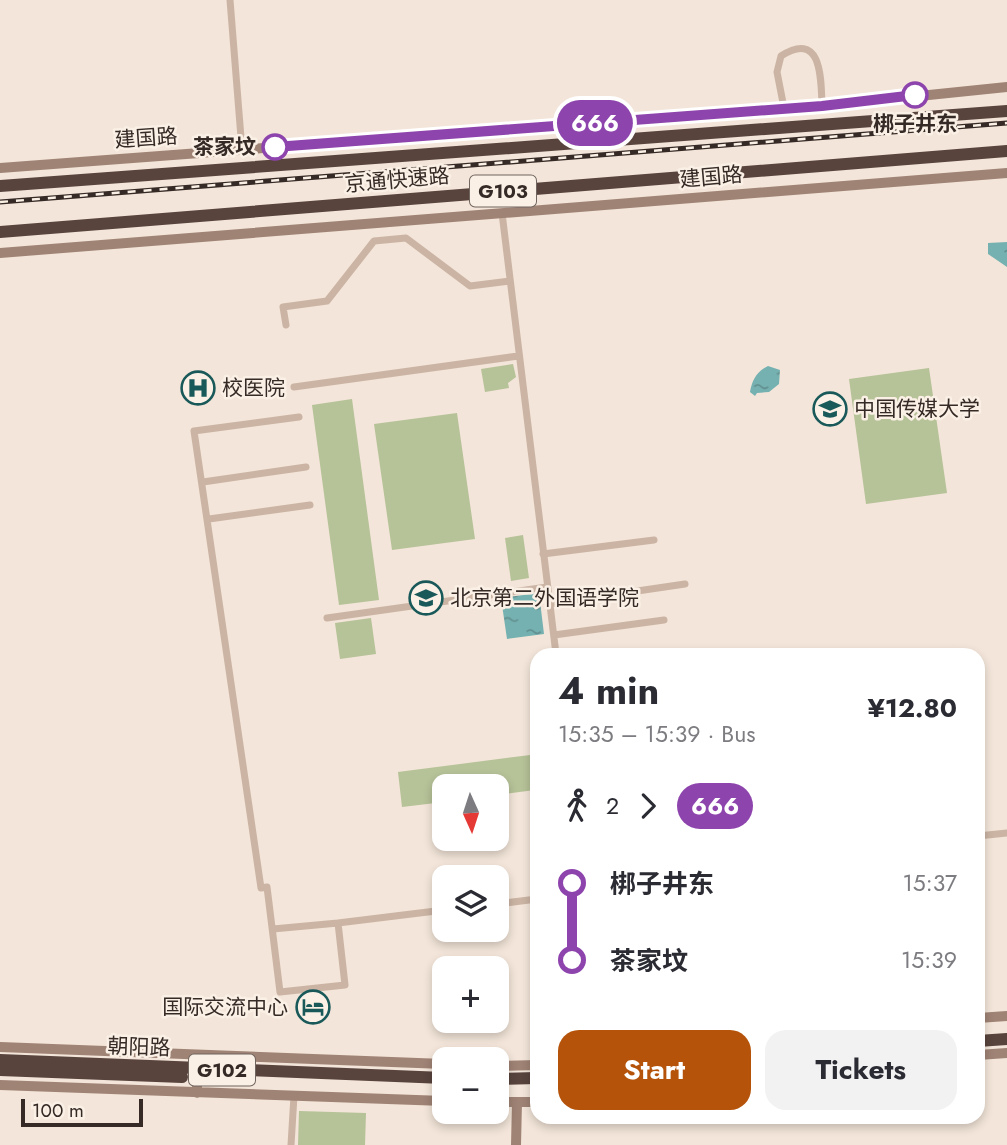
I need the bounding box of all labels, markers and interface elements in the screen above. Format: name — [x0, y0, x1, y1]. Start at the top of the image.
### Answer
marker: 梆子井东 — [902, 82, 928, 108]
line badge: 666 — [555, 100, 635, 146]
text: 666 — [571, 105, 619, 140]
place label: 梆子井东 — [873, 109, 957, 139]
street label: 建国路 — [114, 121, 178, 155]
place label: 茶家坟 — [193, 132, 256, 162]
marker: 茶家坟 — [262, 134, 288, 160]
street label: 建国路 — [678, 159, 744, 195]
street label: 京通快速路 — [343, 160, 451, 200]
road number: G103 — [470, 176, 536, 206]
hospital icon: 校医院 — [179, 369, 217, 407]
place label: 校医院 — [222, 373, 285, 403]
school or university icon: 中国传媒大学 — [811, 390, 849, 428]
place label: 中国传媒大学 — [854, 394, 980, 424]
school or university icon: 北京第二外国语学院 — [407, 579, 445, 617]
place label: 北京第二外国语学院 — [450, 583, 639, 613]
text: 4 min — [558, 663, 659, 718]
text: ¥12.80 — [867, 689, 957, 727]
text: 15:35 – 15:39 · Bus — [558, 717, 755, 751]
north arrow — [432, 774, 509, 850]
map controls — [432, 774, 509, 1124]
icon: walk — [558, 787, 596, 825]
icon: forward — [629, 787, 667, 825]
text: 666 — [691, 788, 739, 823]
text: 2 — [606, 789, 619, 823]
button: layers — [432, 865, 509, 942]
text: 梆子井东 — [610, 865, 714, 903]
text: 15:37 — [902, 866, 957, 900]
text: 茶家坟 — [610, 942, 688, 980]
text: 15:39 — [901, 943, 957, 977]
button: + — [432, 956, 509, 1033]
hotel icon: 国际交流中心 — [294, 988, 332, 1026]
place label: 国际交流中心 — [162, 992, 288, 1022]
button: Start — [558, 1030, 751, 1110]
button: Tickets — [765, 1030, 957, 1110]
street label: 朝阳路 — [107, 1031, 171, 1063]
button: − — [432, 1047, 509, 1124]
road number: G102 — [189, 1054, 255, 1086]
scale bar — [21, 1096, 144, 1128]
text: 100 m — [32, 1097, 84, 1124]

